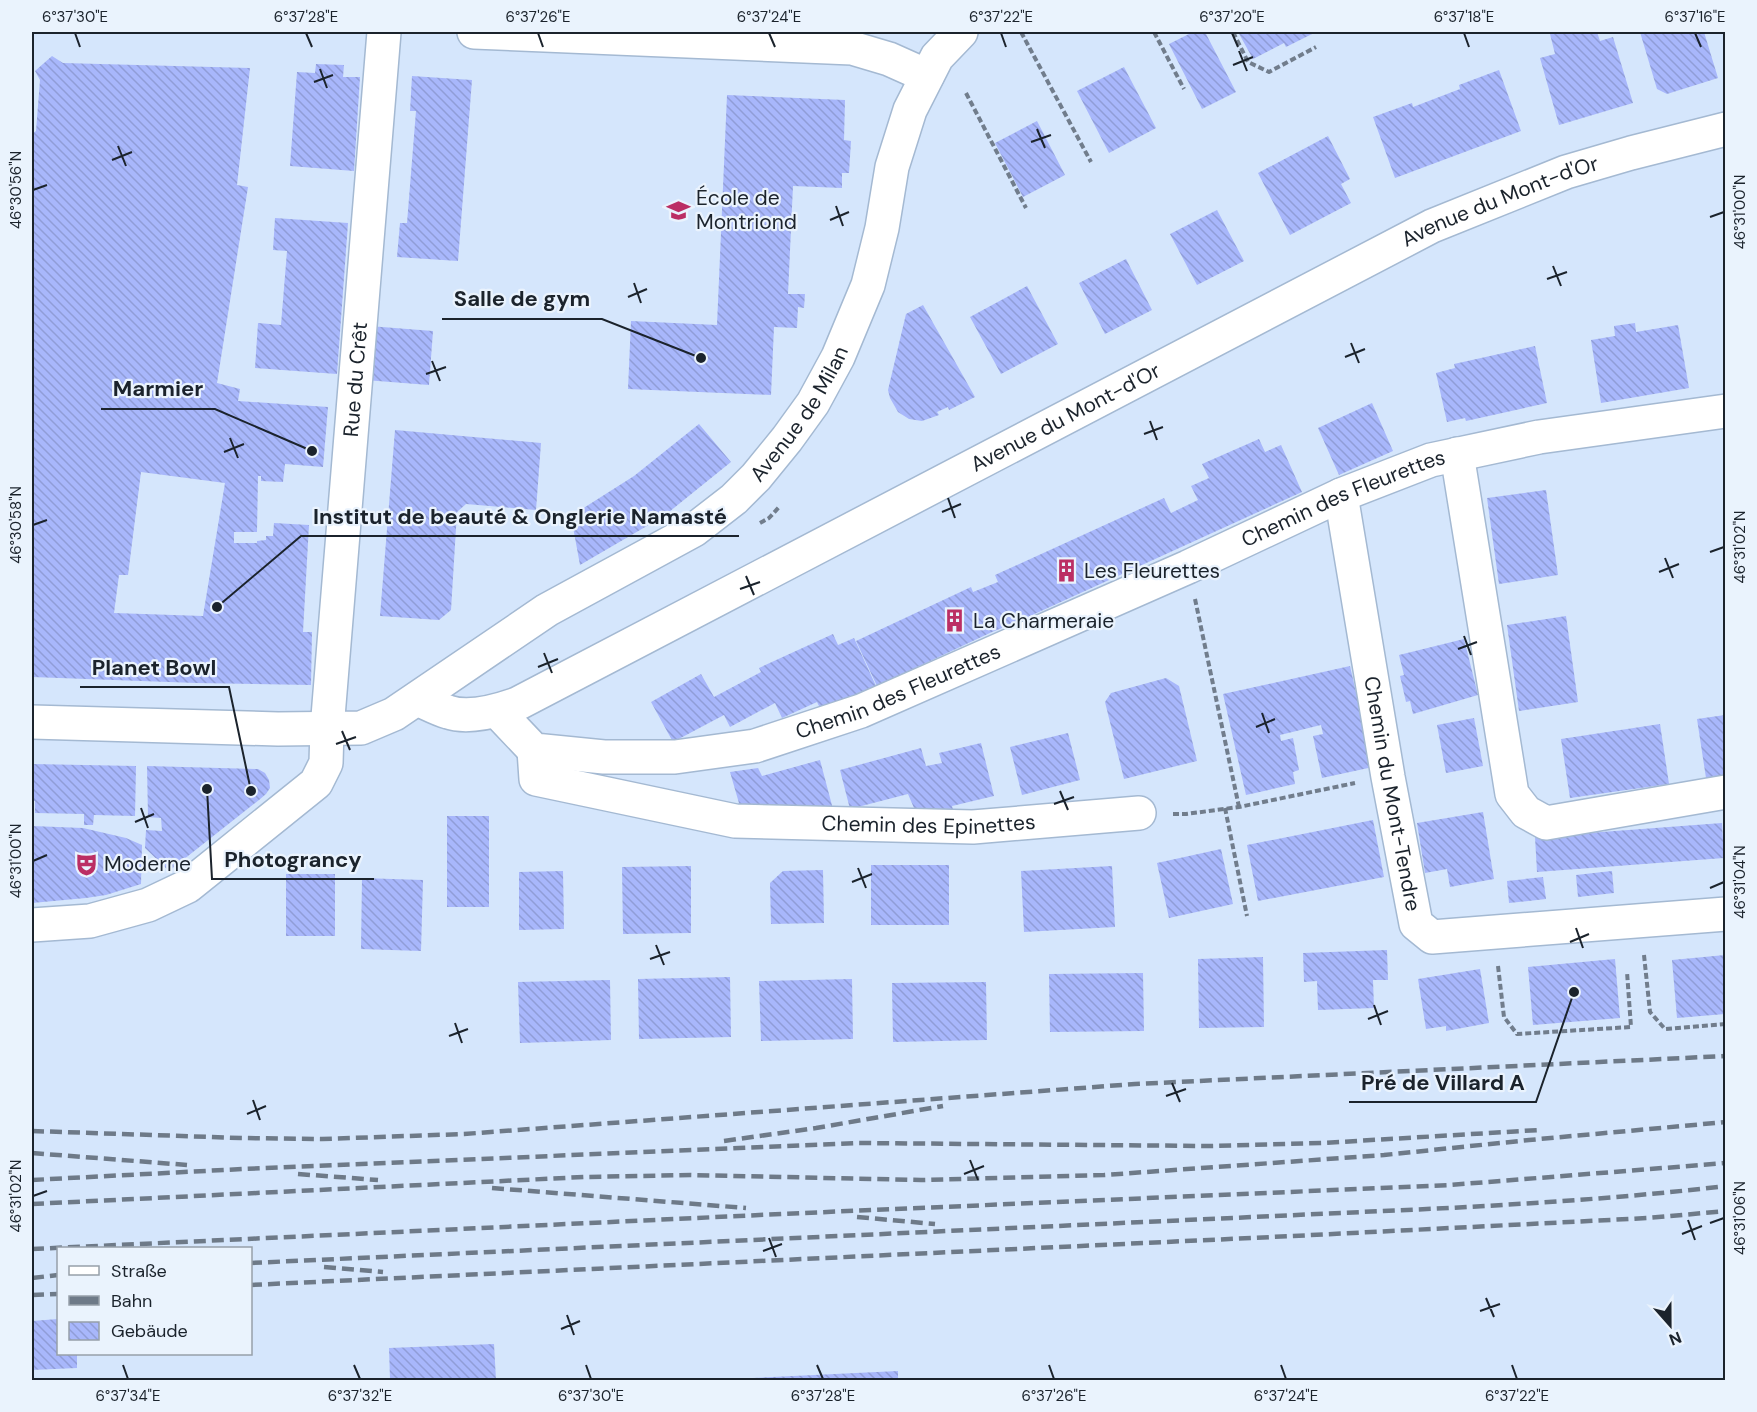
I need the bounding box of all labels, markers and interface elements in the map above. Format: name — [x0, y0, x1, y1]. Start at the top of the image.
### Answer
text: 6°37'30"E — [42, 7, 108, 27]
text: 6°37'28"E — [274, 7, 338, 27]
text: 6°37'26"E — [506, 7, 570, 27]
text: 6°37'24"E — [737, 7, 801, 27]
text: 6°37'22"E — [969, 7, 1033, 27]
text: 6°37'20"E — [1199, 7, 1265, 27]
text: 6°37'18"E — [1434, 7, 1494, 27]
text: 6°37'16"E — [1665, 7, 1725, 27]
street label: Avenue du Mont-d'Or — [1397, 149, 1602, 254]
text: 46°30'56"N — [6, 151, 26, 229]
text: 46°31'00"N — [1730, 175, 1750, 249]
place label: École de Montriond — [696, 184, 797, 236]
school or university icon: École de Montriond — [665, 197, 691, 223]
callout: Salle de gym — [442, 279, 602, 319]
text: Salle de gym — [454, 284, 590, 313]
street label: Rue du Crêt — [337, 321, 374, 438]
street label: Avenue de Milan — [744, 342, 855, 488]
street label: Avenue du Mont-d'Or — [966, 356, 1165, 479]
callout: Marmier — [101, 369, 215, 409]
text: Marmier — [113, 374, 203, 403]
street label: Chemin des Fleurettes — [1237, 443, 1448, 554]
text: 46°30'58"N — [6, 486, 26, 564]
callout: Institut de beauté & Onglerie Namasté — [301, 496, 739, 536]
text: Institut de beauté & Onglerie Namasté — [313, 502, 727, 531]
text: 46°31'02"N — [1730, 511, 1750, 583]
place label: Les Fleurettes — [1084, 557, 1220, 585]
building icon: Les Fleurettes — [1053, 558, 1079, 584]
place label: La Charmeraie — [973, 607, 1114, 635]
building icon: La Charmeraie — [942, 608, 968, 634]
street label: Chemin des Fleurettes — [792, 637, 1005, 746]
callout: Planet Bowl — [80, 647, 229, 687]
text: Planet Bowl — [92, 653, 216, 682]
street label: Chemin du Mont-Tendre — [1357, 674, 1427, 914]
street label: Chemin des Epinettes — [821, 808, 1036, 841]
text: 46°31'00"N — [6, 824, 26, 898]
callout: Photograncy — [212, 839, 374, 879]
text: Photograncy — [224, 845, 362, 874]
text: 46°31'04"N — [1730, 845, 1750, 919]
place label: Moderne — [104, 850, 191, 878]
theatre icon: Moderne — [73, 851, 99, 877]
callout: Pré de Villard A — [1349, 1062, 1536, 1102]
text: Pré de Villard A — [1361, 1068, 1525, 1097]
text: 46°31'02"N — [6, 1160, 26, 1232]
text: 46°31'06"N — [1730, 1181, 1750, 1255]
legend — [57, 1247, 252, 1355]
text: Straße — [111, 1259, 167, 1283]
text: Bahn — [111, 1289, 152, 1313]
north arrow — [1640, 1295, 1700, 1355]
text: Gebäude — [111, 1319, 188, 1343]
text: N — [1666, 1327, 1684, 1350]
text: 6°37'34"E — [96, 1386, 160, 1406]
text: 6°37'32"E — [328, 1386, 392, 1406]
text: 6°37'30"E — [558, 1386, 624, 1406]
text: 6°37'28"E — [791, 1386, 855, 1406]
text: 6°37'26"E — [1022, 1386, 1086, 1406]
text: 6°37'24"E — [1254, 1386, 1318, 1406]
text: 6°37'22"E — [1485, 1386, 1549, 1406]

